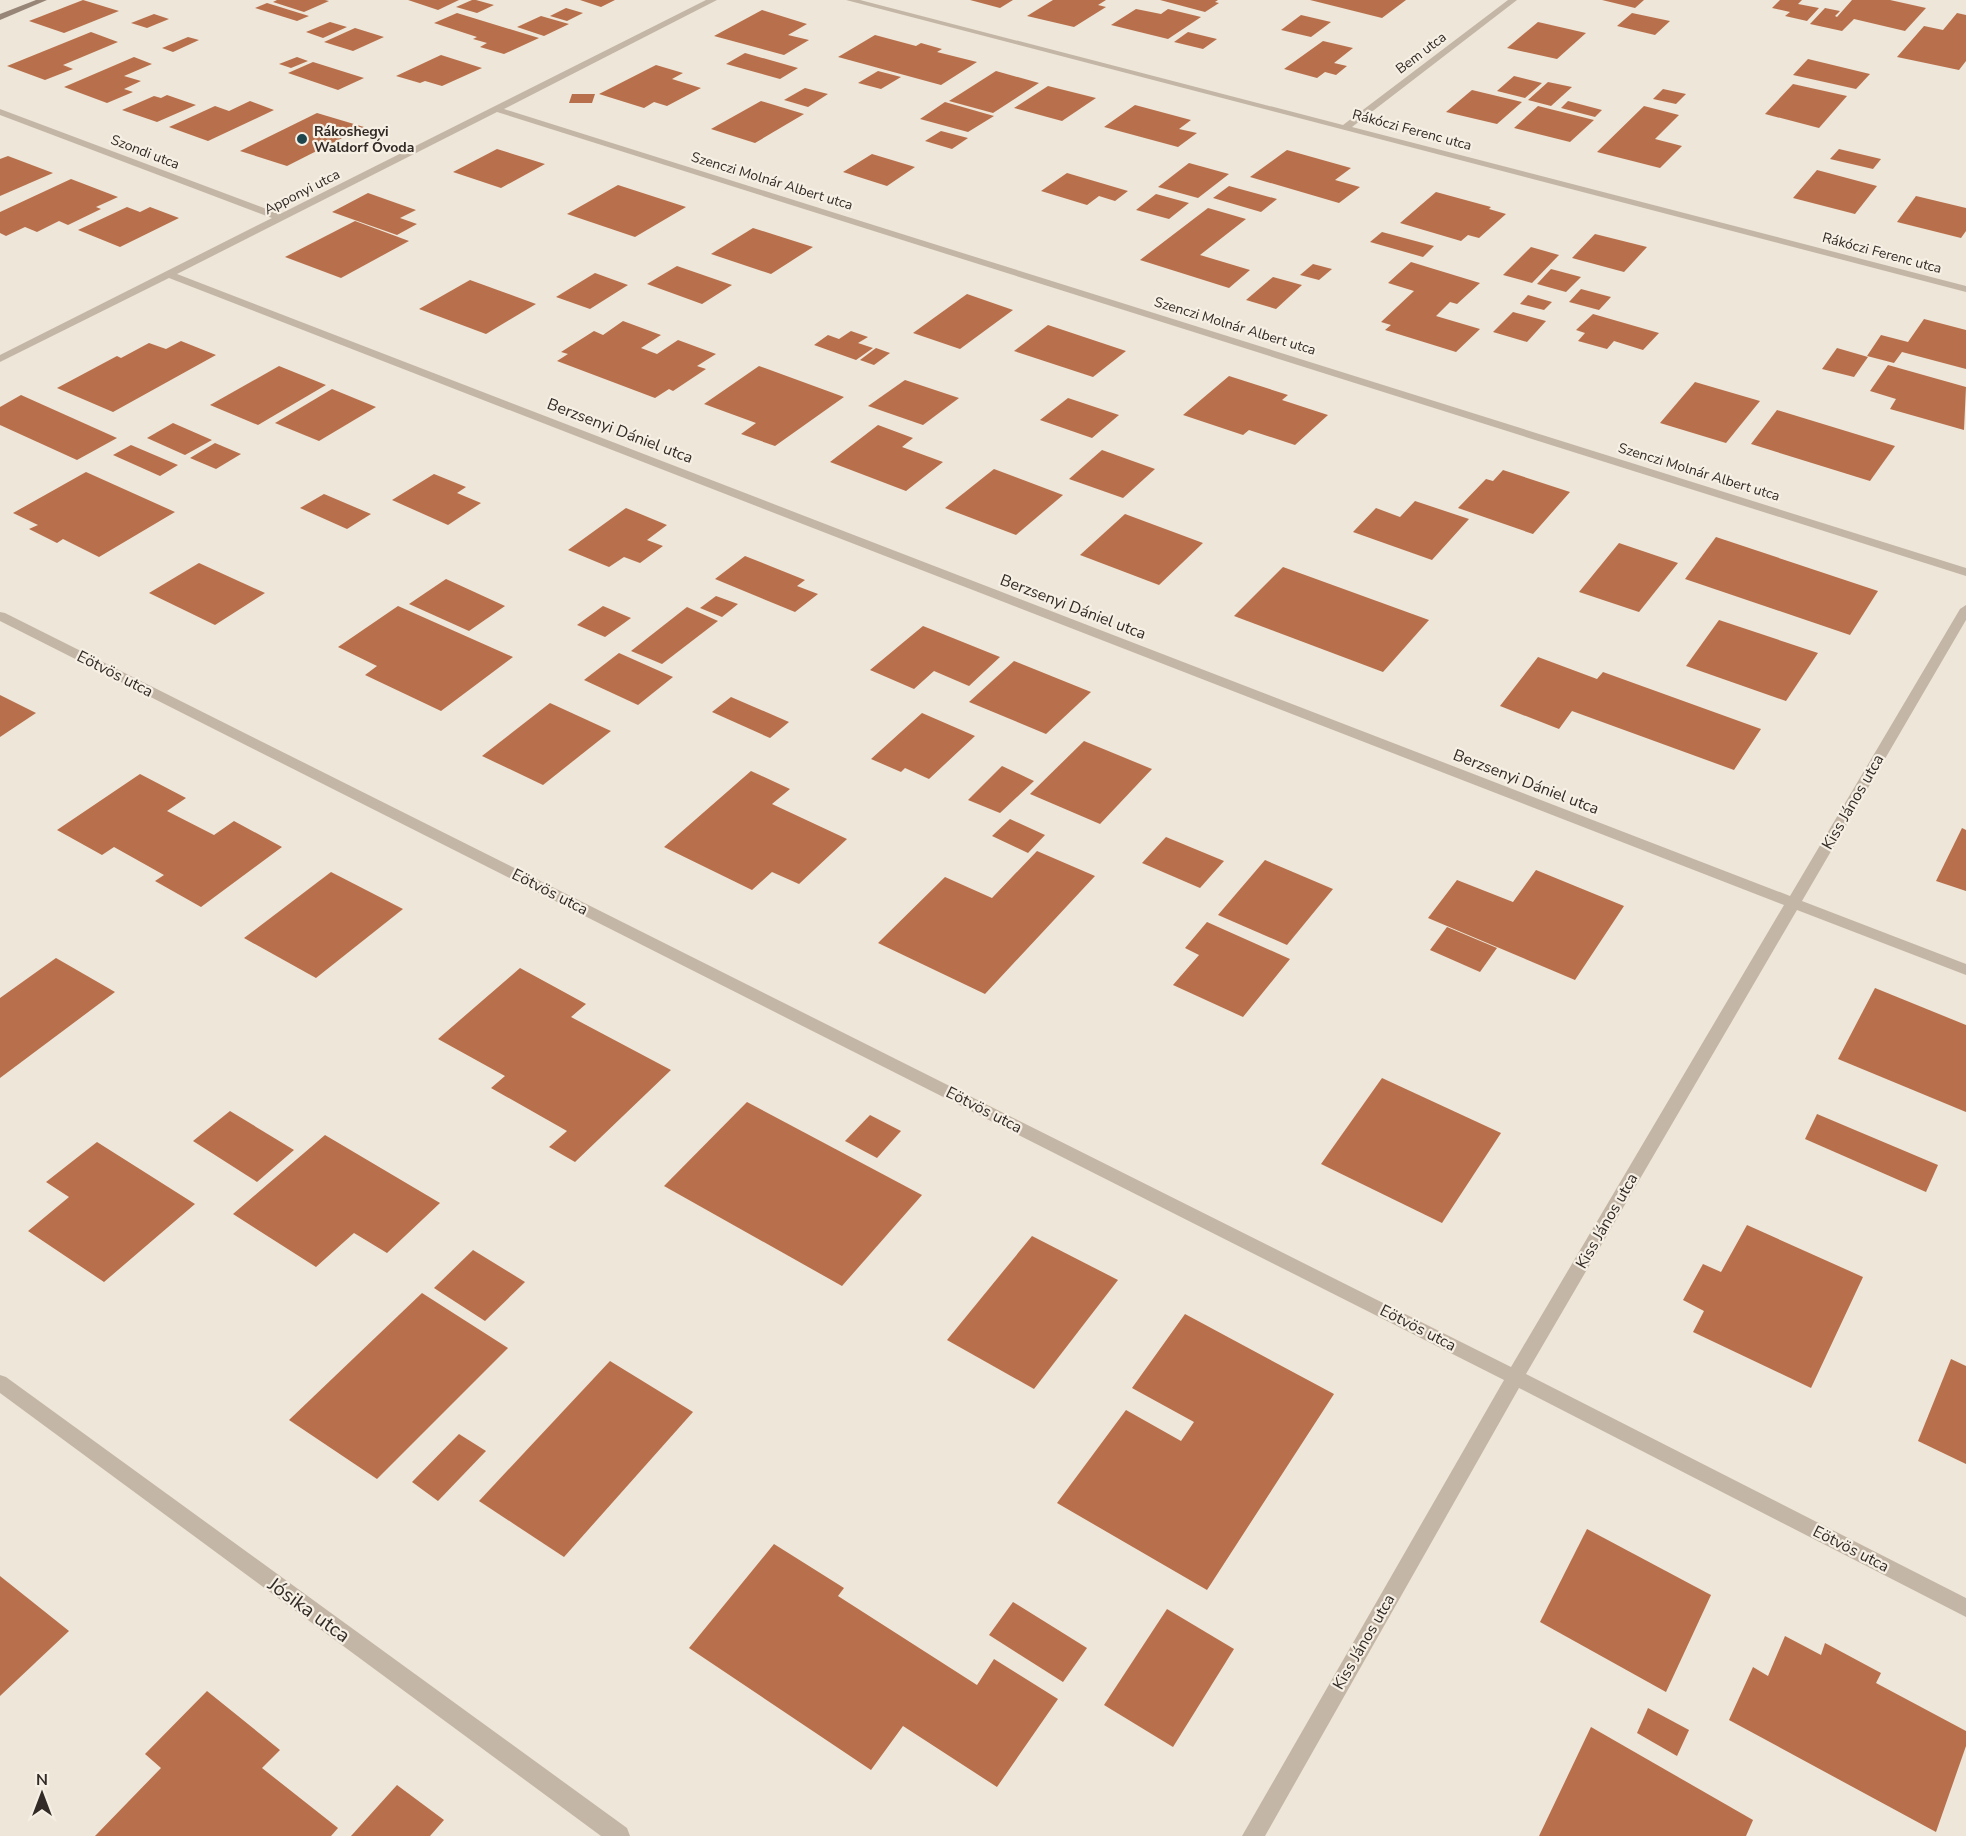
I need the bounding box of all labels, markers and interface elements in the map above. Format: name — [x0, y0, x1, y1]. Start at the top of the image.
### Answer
street label: Bem utca — [1392, 28, 1450, 78]
street label: Rákóczi Ferenc utca — [1350, 105, 1474, 155]
place label: Rákoshegyi Waldorf Óvoda — [314, 122, 414, 157]
street label: Szondi utca — [108, 130, 182, 174]
marker: Rákoshegyi Waldorf Óvoda — [295, 132, 309, 146]
street label: Szenczi Molnár Albert utca — [689, 147, 855, 215]
street label: Apponyi utca — [261, 165, 343, 219]
street label: Rákóczi Ferenc utca — [1820, 228, 1944, 278]
street label: Szenczi Molnár Albert utca — [1152, 292, 1318, 360]
street label: Berzsenyi Dániel utca — [544, 393, 696, 469]
street label: Szenczi Molnár Albert utca — [1616, 438, 1782, 506]
street label: Berzsenyi Dániel utca — [997, 569, 1149, 645]
street label: Eötvös utca — [73, 645, 157, 703]
street label: Berzsenyi Dániel utca — [1450, 744, 1602, 820]
street label: Kiss János utca — [1817, 750, 1889, 854]
street label: Eötvös utca — [508, 863, 592, 921]
street label: Eötvös utca — [942, 1081, 1026, 1139]
street label: Kiss János utca — [1571, 1169, 1643, 1273]
street label: Eötvös utca — [1376, 1299, 1460, 1357]
street label: Eötvös utca — [1809, 1520, 1893, 1578]
street label: Jósika utca — [262, 1570, 356, 1649]
street label: Kiss János utca — [1328, 1590, 1400, 1694]
north arrow — [12, 1764, 72, 1824]
text: N — [36, 1769, 48, 1791]

